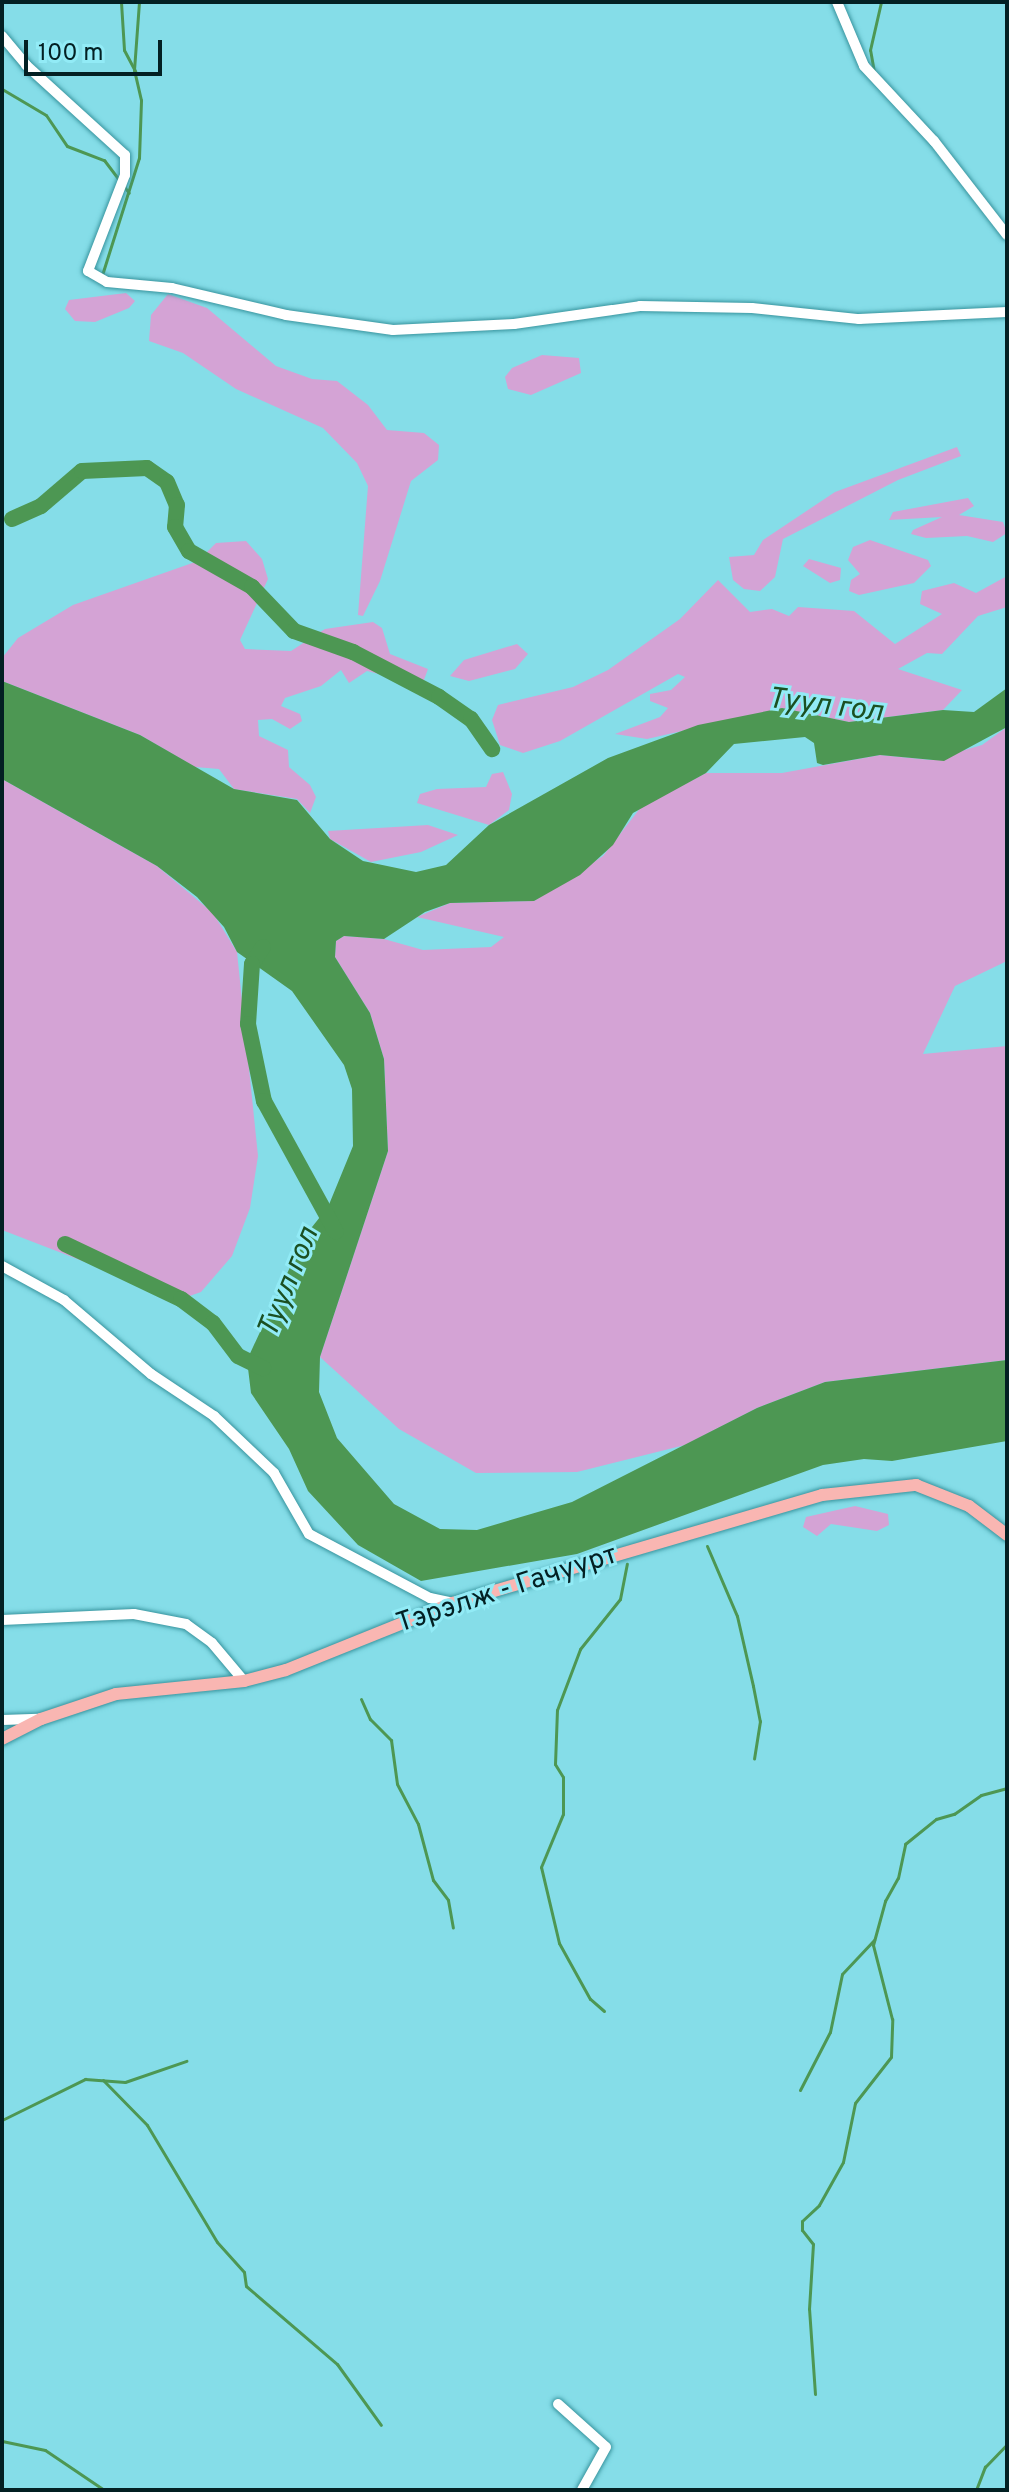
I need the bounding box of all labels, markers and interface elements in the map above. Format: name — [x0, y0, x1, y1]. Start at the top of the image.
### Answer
scale bar — [28, 24, 166, 74]
text: 100 m — [38, 39, 104, 69]
water label: Туул гол — [765, 682, 885, 732]
water label: Туул гол — [252, 1223, 328, 1343]
street label: Тэрэлж - Гачуурт — [392, 1538, 622, 1642]

